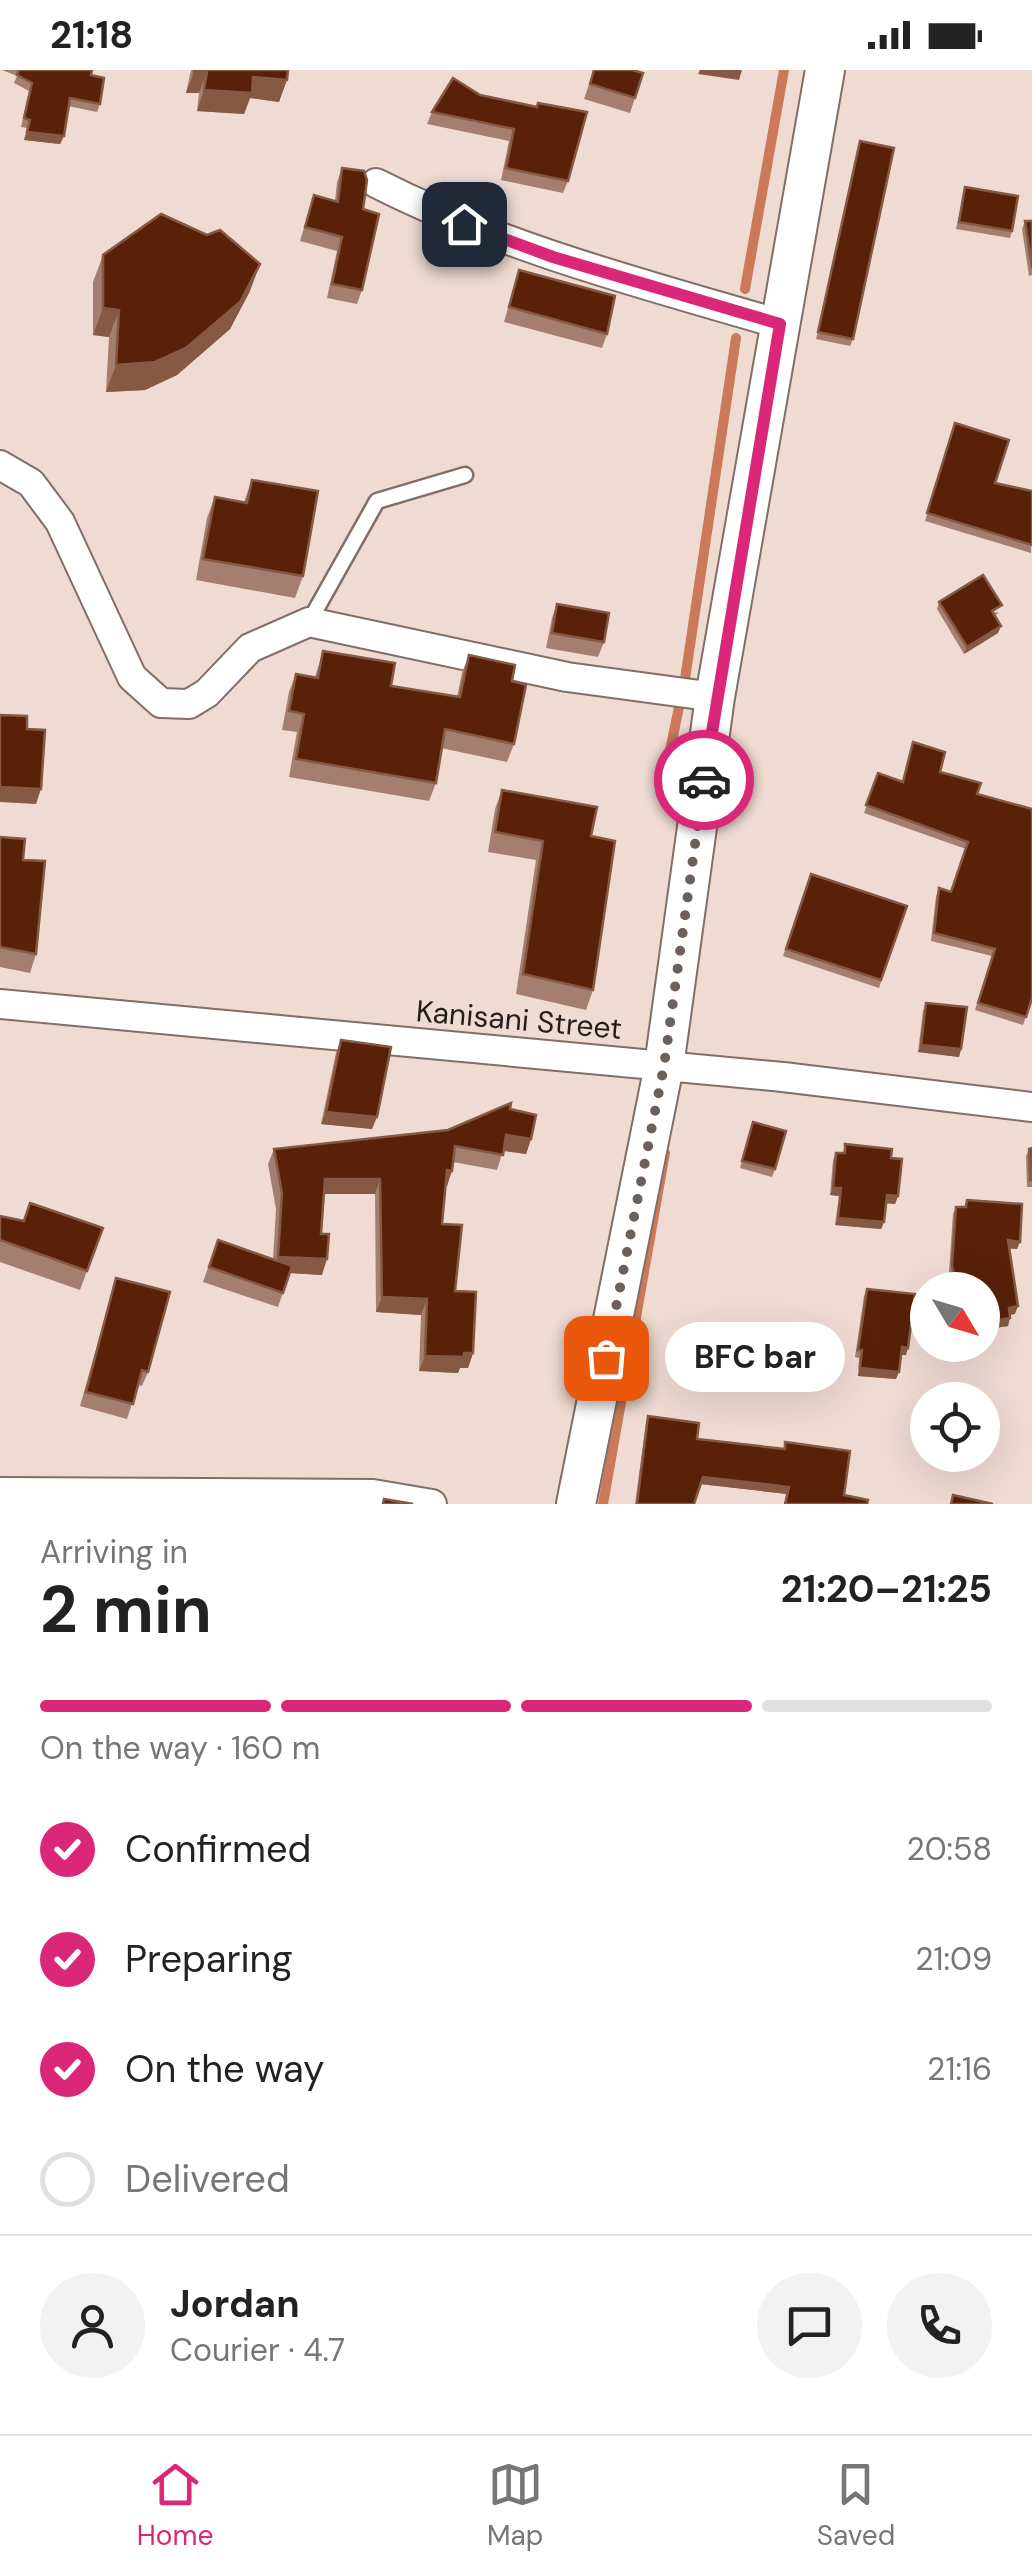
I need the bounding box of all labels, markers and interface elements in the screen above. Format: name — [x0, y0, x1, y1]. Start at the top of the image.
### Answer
text: 21:18 — [50, 10, 133, 60]
pin — [422, 182, 507, 267]
icon: home — [437, 197, 492, 252]
courier — [654, 730, 754, 830]
icon: car — [677, 753, 732, 808]
street label: Kanisani Street — [415, 991, 624, 1048]
north arrow — [910, 1272, 1000, 1362]
map controls — [910, 1272, 1000, 1472]
pin — [564, 1316, 649, 1401]
callout: BFC bar — [666, 1323, 846, 1393]
icon: bag — [579, 1331, 634, 1386]
text: BFC bar — [694, 1336, 816, 1378]
button: locate — [910, 1382, 1000, 1472]
text: Arriving in — [40, 1531, 188, 1573]
text: 21:20–21:25 — [781, 1564, 992, 1614]
text: 2 min — [40, 1568, 212, 1652]
text: On the way · 160 m — [40, 1727, 320, 1769]
icon: check — [40, 1822, 95, 1877]
text: Confirmed — [125, 1824, 311, 1874]
text: 20:58 — [907, 1828, 992, 1870]
icon: check — [40, 1932, 95, 1987]
text: Preparing — [125, 1934, 293, 1984]
text: 21:09 — [915, 1938, 992, 1980]
icon: check — [40, 2042, 95, 2097]
text: On the way — [125, 2044, 324, 2094]
text: 21:16 — [927, 2048, 992, 2090]
text: Delivered — [125, 2154, 290, 2204]
button: person — [40, 2273, 145, 2378]
button: chat — [757, 2273, 862, 2378]
button: phone — [887, 2273, 992, 2378]
text: Jordan — [170, 2279, 300, 2329]
text: Courier · 4.7 — [170, 2329, 345, 2371]
tab: Home — [137, 2457, 213, 2554]
tab: Map — [487, 2457, 543, 2554]
tab: Saved — [817, 2457, 895, 2554]

